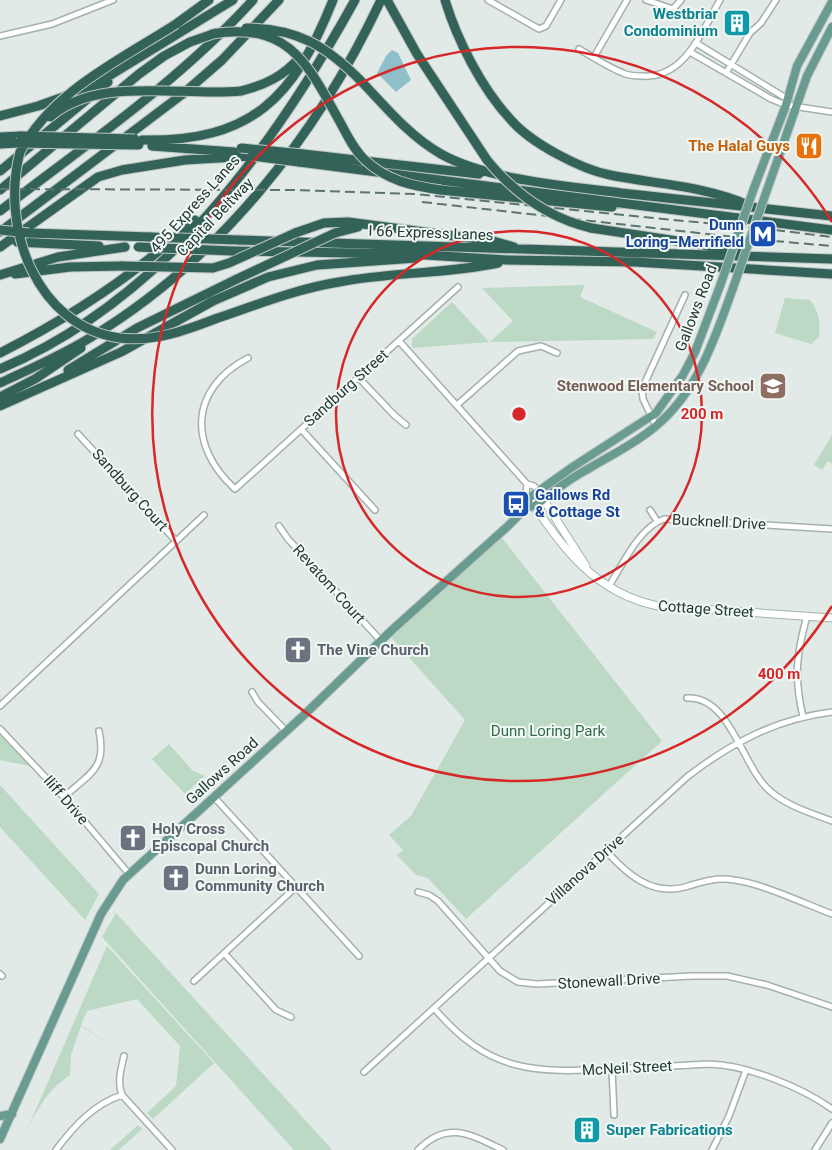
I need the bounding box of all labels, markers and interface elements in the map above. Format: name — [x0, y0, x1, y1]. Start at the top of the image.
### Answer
place label: Westbriar Condominium — [624, 5, 719, 40]
building icon: Westbriar Condominium — [722, 8, 752, 38]
restaurant icon: The Halal Guys — [794, 131, 824, 161]
place label: The Halal Guys — [688, 137, 790, 155]
street label: 495 Express Lanes — [146, 151, 244, 257]
street label: Capital Beltway — [173, 174, 257, 260]
place label: Dunn Loring–Merrifield — [626, 216, 744, 251]
metro station icon: Dunn Loring–Merrifield — [748, 219, 778, 249]
street label: I 66 Express Lanes — [368, 222, 494, 244]
street label: Gallows Road — [671, 262, 721, 354]
street label: Sandburg Street — [300, 345, 392, 431]
school or university icon: Stenwood Elementary School — [758, 371, 788, 401]
place label: Stenwood Elementary School — [557, 377, 754, 395]
centre of rings — [510, 405, 528, 423]
text: 200 m — [681, 405, 723, 423]
street label: Sandburg Court — [88, 445, 172, 535]
place label: Gallows Rd & Cottage St — [535, 486, 620, 521]
bus stop icon: Gallows Rd & Cottage St — [501, 489, 531, 519]
street label: Bucknell Drive — [672, 511, 766, 533]
street label: Revatom Court — [289, 541, 369, 627]
street label: Cottage Street — [658, 597, 755, 621]
church icon: The Vine Church — [283, 635, 313, 665]
place label: The Vine Church — [317, 641, 429, 659]
text: 400 m — [758, 665, 800, 683]
park label: Dunn Loring Park — [491, 722, 606, 740]
street label: Gallows Road — [182, 734, 262, 808]
street label: Iliff Drive — [40, 772, 92, 828]
place label: Holy Cross Episcopal Church — [152, 820, 269, 855]
church icon: Holy Cross Episcopal Church — [118, 823, 148, 853]
street label: Villanova Drive — [543, 830, 628, 910]
place label: Dunn Loring Community Church — [195, 860, 325, 895]
church icon: Dunn Loring Community Church — [161, 863, 191, 893]
street label: Stonewall Drive — [557, 969, 661, 993]
street label: McNeil Street — [581, 1057, 673, 1079]
building icon: Super Fabrications — [572, 1115, 602, 1145]
place label: Super Fabrications — [606, 1121, 733, 1139]

